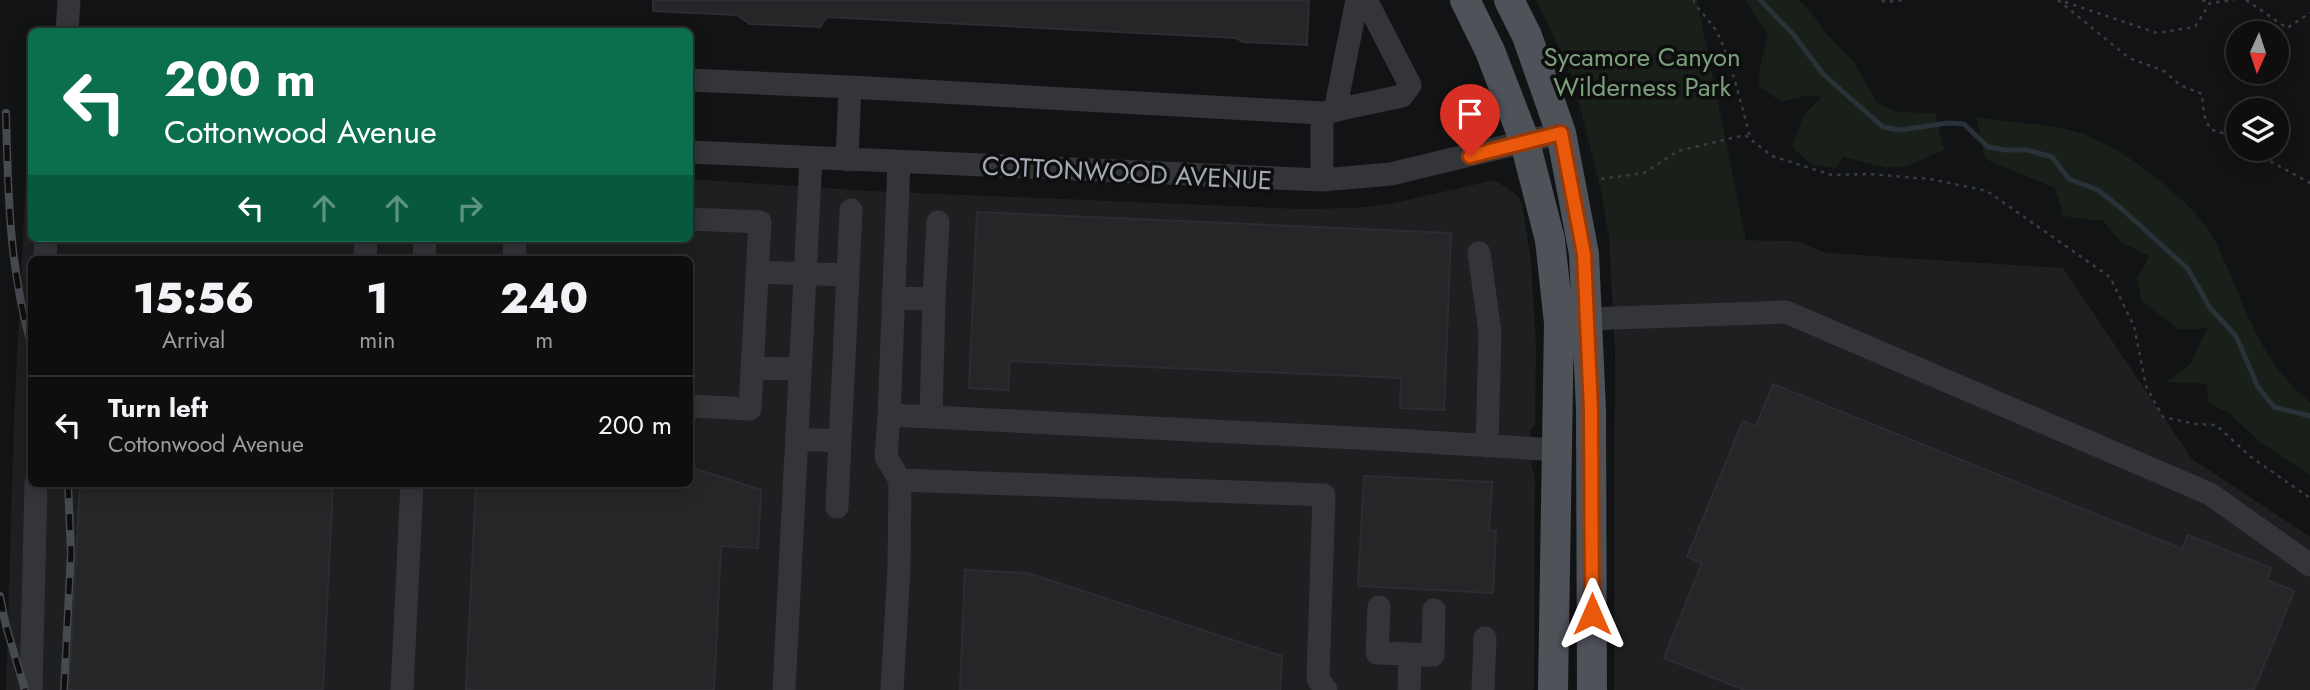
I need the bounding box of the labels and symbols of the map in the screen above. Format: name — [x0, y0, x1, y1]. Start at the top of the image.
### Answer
north arrow — [2226, 21, 2289, 84]
park label: Sycamore Canyon Wilderness Park — [1543, 38, 1741, 106]
pin — [1440, 84, 1500, 156]
street label: COTTONWOOD AVENUE — [981, 146, 1273, 200]
position arrow — [1555, 577, 1629, 651]

